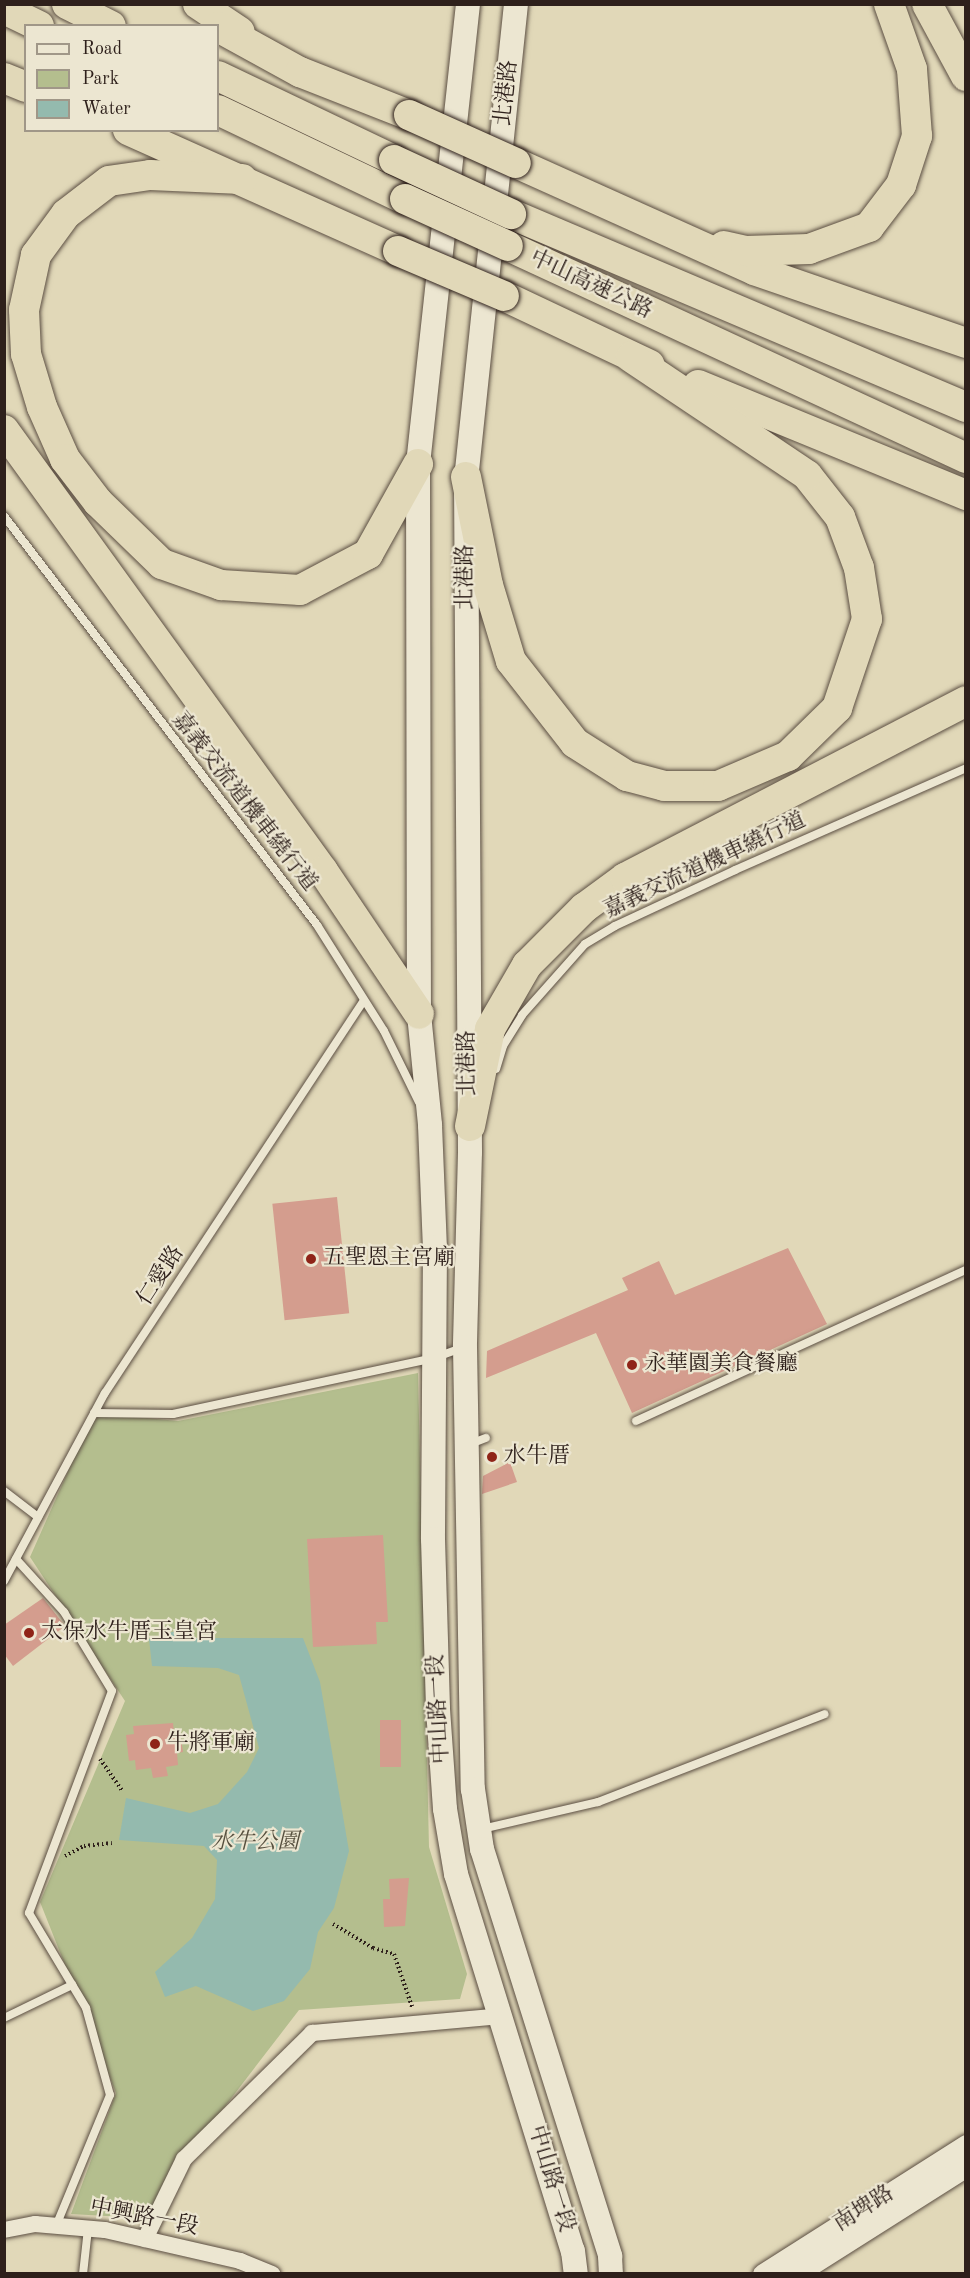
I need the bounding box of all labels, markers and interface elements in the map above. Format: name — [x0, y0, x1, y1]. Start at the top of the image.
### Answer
legend — [24, 24, 219, 132]
text: Road — [82, 40, 122, 58]
street label: 北港路 — [490, 59, 524, 127]
text: Park — [82, 70, 119, 88]
text: Water — [82, 100, 131, 118]
street label: 中山高速公路 — [526, 245, 656, 325]
street label: 北港路 — [453, 544, 479, 610]
street label: 嘉義交流道機車繞行道 — [166, 707, 322, 897]
street label: 嘉義交流道機車繞行道 — [600, 808, 810, 924]
street label: 北港路 — [454, 1030, 482, 1096]
street label: 仁愛路 — [132, 1241, 190, 1311]
place label: 五聖恩主宮廟 — [323, 1246, 455, 1272]
marker: 五聖恩主宮廟 — [304, 1252, 318, 1266]
place label: 永華園美食餐廳 — [644, 1352, 798, 1378]
marker: 永華園美食餐廳 — [625, 1358, 639, 1372]
place label: 水牛厝 — [504, 1444, 570, 1470]
marker: 水牛厝 — [485, 1450, 499, 1464]
place label: 太保水牛厝玉皇宮 — [41, 1620, 217, 1646]
marker: 太保水牛厝玉皇宮 — [22, 1626, 36, 1640]
street label: 中山路一段 — [423, 1653, 455, 1765]
place label: 牛將軍廟 — [167, 1731, 255, 1757]
marker: 牛將軍廟 — [148, 1737, 162, 1751]
park label: 水牛公園 — [211, 1830, 299, 1856]
street label: 中山路一段 — [522, 2123, 580, 2235]
street label: 南埤路 — [829, 2180, 899, 2238]
street label: 中興路一段 — [87, 2195, 201, 2241]

